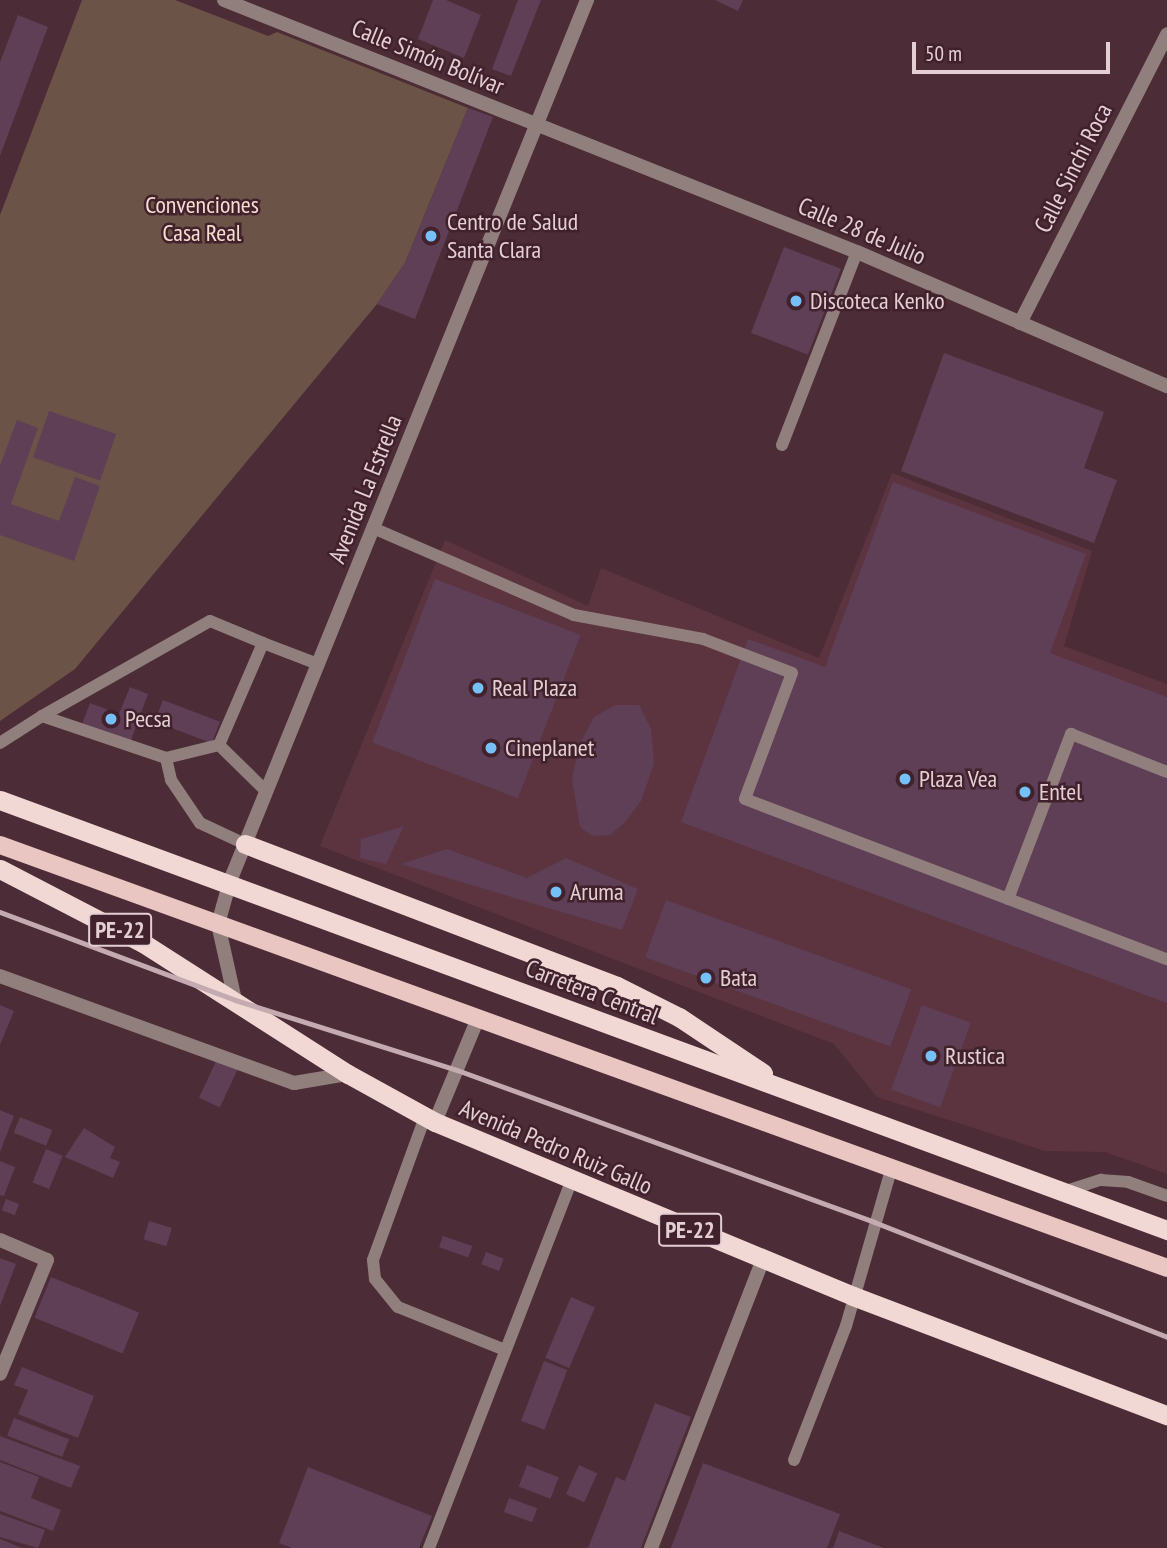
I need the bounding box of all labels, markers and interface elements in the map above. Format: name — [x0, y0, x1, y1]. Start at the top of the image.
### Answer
street label: Calle Simón Bolívar — [348, 13, 508, 101]
scale bar — [915, 28, 1113, 72]
text: 50 m — [925, 40, 962, 67]
street label: Calle Sinchi Roca — [1028, 99, 1118, 237]
park label: Convenciones Casa Real — [145, 191, 259, 247]
street label: Calle 28 de Julio — [794, 191, 930, 271]
place label: Centro de Salud Santa Clara — [447, 208, 578, 264]
marker: Centro de Salud Santa Clara — [421, 226, 441, 246]
place label: Discoteca Kenko — [810, 287, 945, 315]
marker: Discoteca Kenko — [788, 293, 804, 309]
street label: Avenida La Estrella — [322, 411, 408, 567]
place label: Real Plaza — [492, 674, 577, 702]
marker: Real Plaza — [470, 680, 486, 696]
place label: Pecsa — [125, 705, 171, 733]
marker: Pecsa — [103, 711, 119, 727]
place label: Cineplanet — [505, 734, 594, 762]
marker: Cineplanet — [483, 740, 499, 756]
place label: Plaza Vea — [919, 765, 998, 793]
marker: Plaza Vea — [897, 771, 913, 787]
place label: Entel — [1039, 778, 1082, 806]
marker: Entel — [1017, 784, 1033, 800]
place label: Aruma — [570, 878, 624, 906]
marker: Aruma — [548, 884, 564, 900]
road number: PE-22 — [87, 911, 153, 950]
street label: Carretera Central — [521, 953, 663, 1031]
place label: Bata — [720, 964, 757, 992]
marker: Bata — [698, 970, 714, 986]
place label: Rustica — [945, 1042, 1005, 1070]
marker: Rustica — [923, 1048, 939, 1064]
street label: Avenida Pedro Ruiz Gallo — [455, 1093, 657, 1201]
road number: PE-22 — [657, 1210, 723, 1250]

